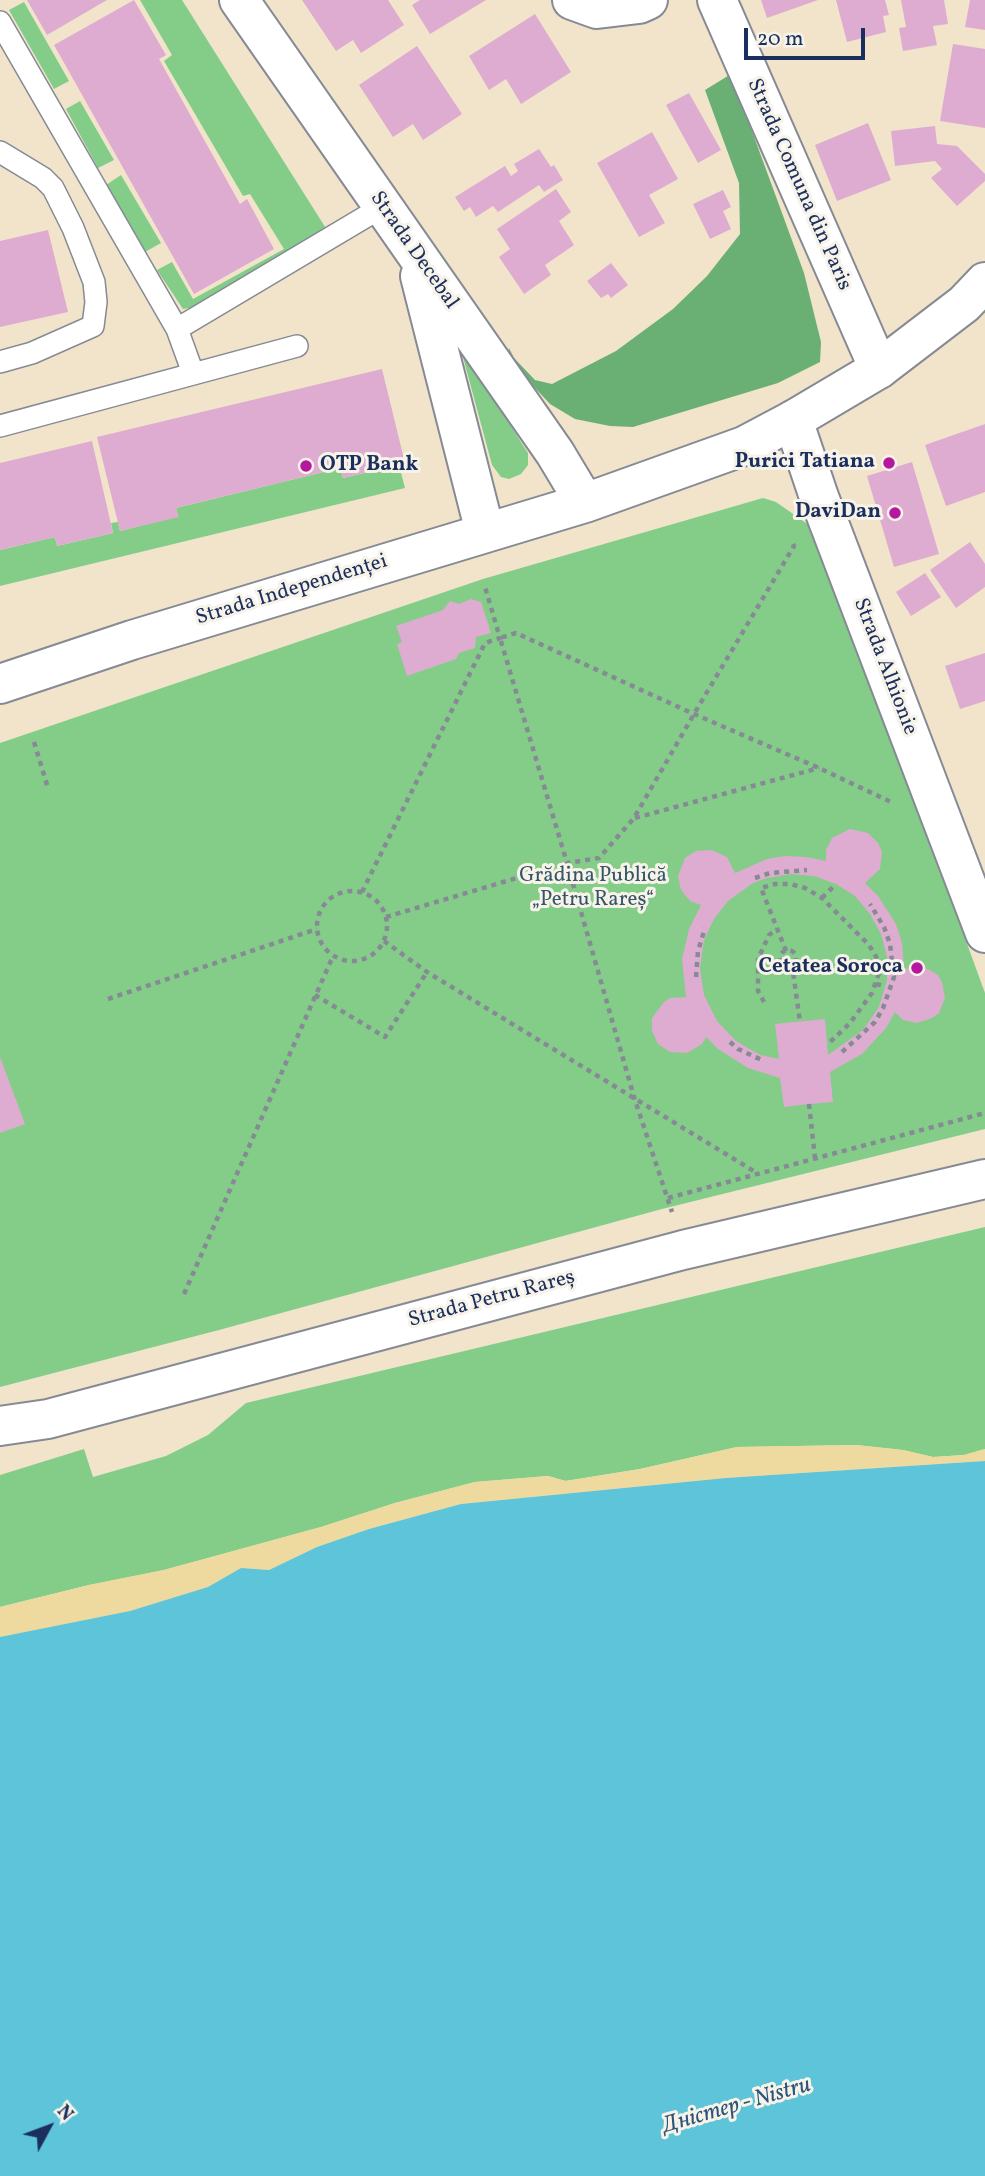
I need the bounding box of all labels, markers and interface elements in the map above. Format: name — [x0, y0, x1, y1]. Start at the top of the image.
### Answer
scale bar — [747, 14, 868, 58]
text: 20 m — [757, 25, 803, 54]
street label: Strada Comuna din Paris — [740, 75, 856, 295]
street label: Strada Decebal — [363, 187, 463, 315]
place label: Purici Tatiana — [735, 450, 875, 476]
place label: OTP Bank — [320, 453, 418, 479]
marker: Purici Tatiana — [881, 455, 897, 471]
marker: OTP Bank — [298, 458, 314, 474]
place label: DaviDan — [795, 500, 881, 526]
marker: DaviDan — [887, 505, 903, 521]
street label: Strada Independenței — [193, 550, 391, 632]
street label: Strada Alhionie — [846, 595, 922, 739]
park label: Grădina Publică „Petru Rareș“ — [519, 864, 667, 914]
place label: Cetatea Soroca — [759, 955, 903, 981]
marker: Cetatea Soroca — [909, 960, 925, 976]
street label: Strada Petru Rareș — [406, 1266, 578, 1334]
water label: Дністер - Nistru — [660, 2073, 814, 2141]
north arrow — [14, 2092, 84, 2162]
text: N — [51, 2099, 79, 2127]

